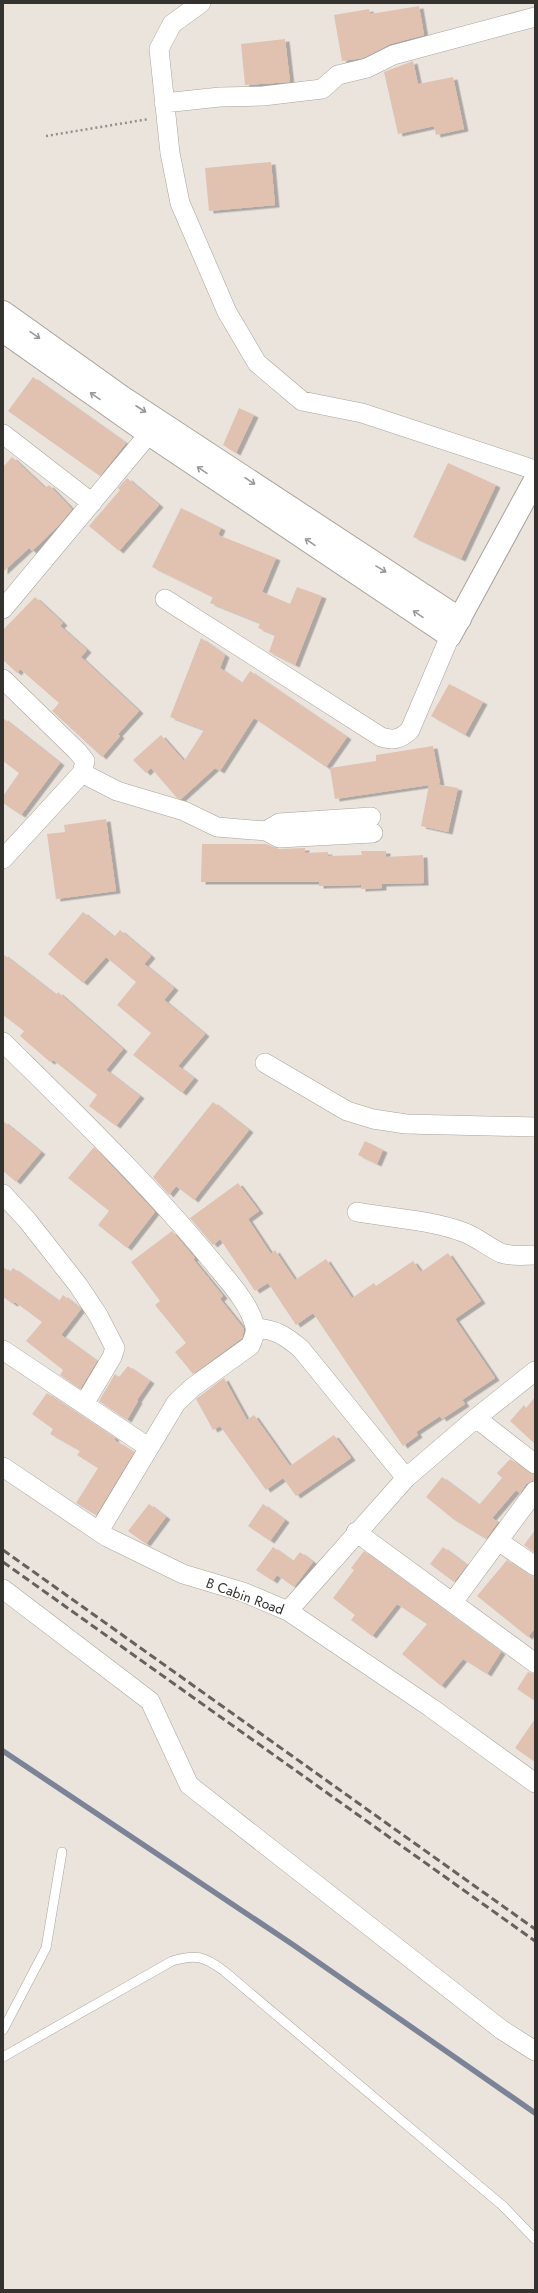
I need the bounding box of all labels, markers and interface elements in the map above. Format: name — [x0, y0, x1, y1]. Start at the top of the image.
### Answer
one-way arrow — [29, 331, 40, 339]
one-way arrow — [90, 392, 101, 400]
one-way arrow — [135, 405, 146, 413]
one-way arrow — [197, 466, 208, 474]
one-way arrow — [244, 477, 255, 485]
one-way arrow — [305, 538, 316, 546]
one-way arrow — [375, 565, 387, 573]
one-way arrow — [412, 610, 424, 618]
street label: B Cabin Road — [203, 1573, 287, 1619]

